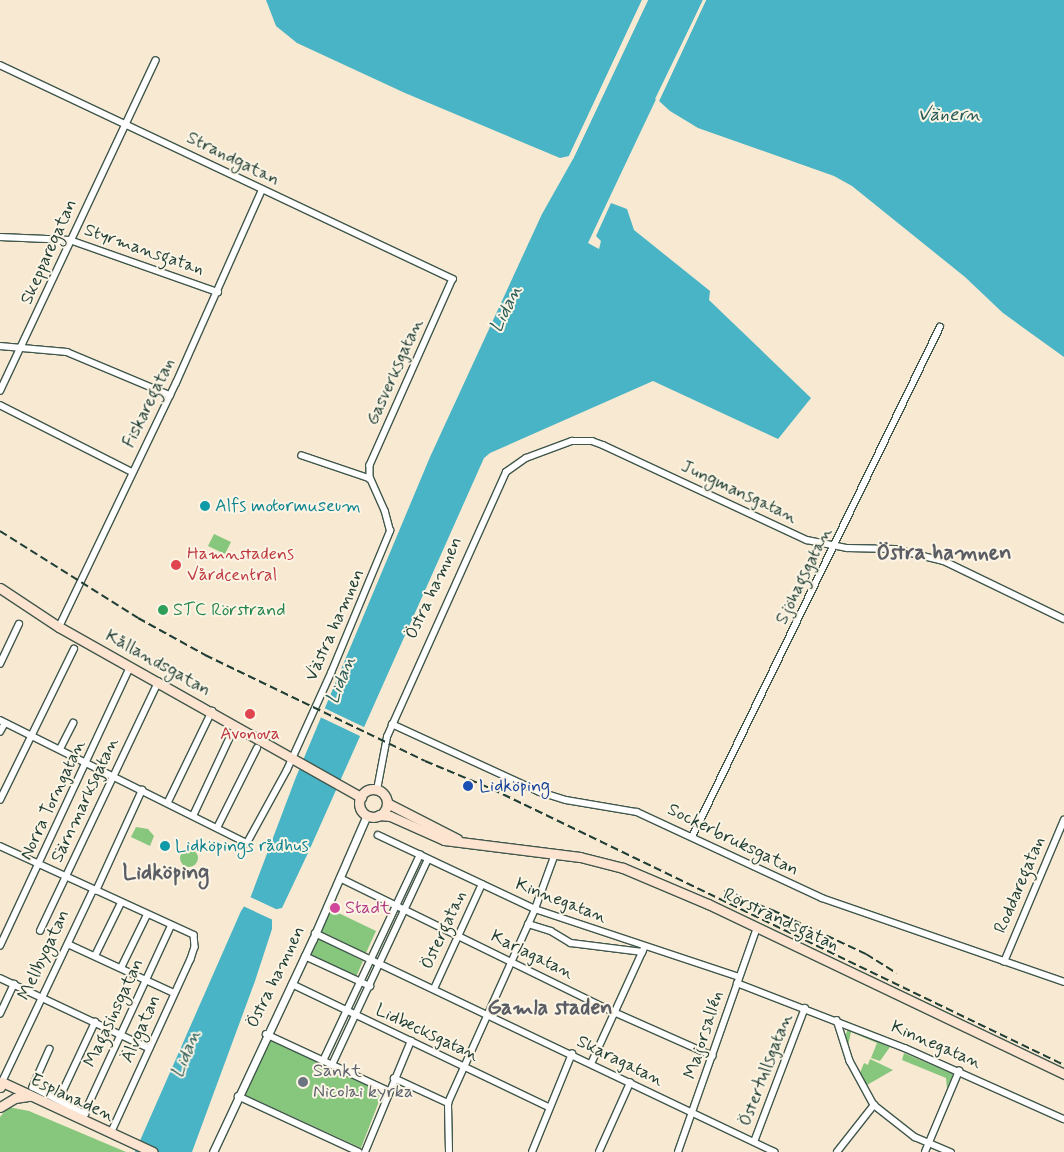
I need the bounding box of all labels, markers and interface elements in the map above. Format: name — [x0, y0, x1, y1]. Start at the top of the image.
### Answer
water label: Vänern — [917, 104, 981, 126]
street label: Strandgatan — [183, 127, 283, 191]
street label: Skepparegatan — [16, 196, 82, 308]
street label: Styrmansgatan — [81, 219, 207, 281]
water label: Lidan — [485, 282, 527, 336]
street label: Gasverksgatan — [362, 315, 428, 429]
street label: Fiskaregatan — [118, 355, 180, 451]
street label: Jungmansgatan — [677, 456, 801, 528]
place label: Alfs motormuseum — [215, 495, 361, 517]
marker: Alfs motormuseum — [199, 500, 211, 512]
street label: Sjöhagsgatan — [771, 524, 837, 628]
street label: Östra hamnen — [401, 533, 467, 643]
district label: Östra hamnen — [876, 541, 1012, 567]
place label: Hamnstadens Vårdcentral — [187, 544, 294, 586]
marker: Hamnstadens Vårdcentral — [169, 558, 183, 572]
street label: Västra hamnen — [300, 565, 370, 685]
place label: STC Rörstrand — [173, 599, 286, 621]
marker: STC Rörstrand — [157, 604, 169, 616]
street label: Kållandsgatan — [101, 625, 215, 701]
water label: Lidan — [321, 653, 361, 707]
marker: Avonova — [243, 707, 257, 721]
place label: Avonova — [220, 723, 280, 745]
street label: Särnmarksgatan — [47, 734, 123, 866]
street label: Norra Torngatan — [15, 735, 91, 865]
place label: Lidköping — [479, 775, 550, 797]
marker: Lidköping — [461, 779, 475, 793]
street label: Sockerbruksgatan — [664, 799, 802, 881]
street label: Roddaregatan — [990, 833, 1050, 937]
place label: Lidköpings rådhus — [175, 835, 309, 857]
marker: Lidköpings rådhus — [159, 840, 171, 852]
district label: Lidköping — [123, 861, 209, 887]
street label: Kinnegatan — [512, 874, 610, 928]
street label: Rörstrandsgatan — [720, 884, 842, 956]
street label: Östergatan — [416, 887, 472, 973]
place label: Stadt — [345, 897, 391, 919]
marker: Stadt — [329, 902, 341, 914]
street label: Mellbygatan — [14, 906, 74, 1004]
street label: Östra hamnen — [242, 922, 310, 1032]
street label: Karlagatan — [487, 926, 577, 984]
street label: Magasinsgatan — [79, 955, 149, 1071]
street label: Majorsallén — [680, 988, 728, 1082]
street label: Älvgatan — [117, 992, 165, 1066]
district label: Gamla staden — [487, 996, 613, 1022]
street label: Lidbecksgatan — [372, 1000, 482, 1066]
street label: Östertullsgatan — [735, 1011, 797, 1129]
street label: Kinnegatan — [887, 1016, 985, 1074]
water label: Lidan — [166, 1027, 206, 1081]
street label: Skaragatan — [573, 1031, 667, 1091]
place label: Sankt Nicolai kyrka — [313, 1061, 413, 1104]
street label: Esplanaden — [27, 1069, 117, 1127]
marker: Sankt Nicolai kyrka — [297, 1076, 309, 1088]

